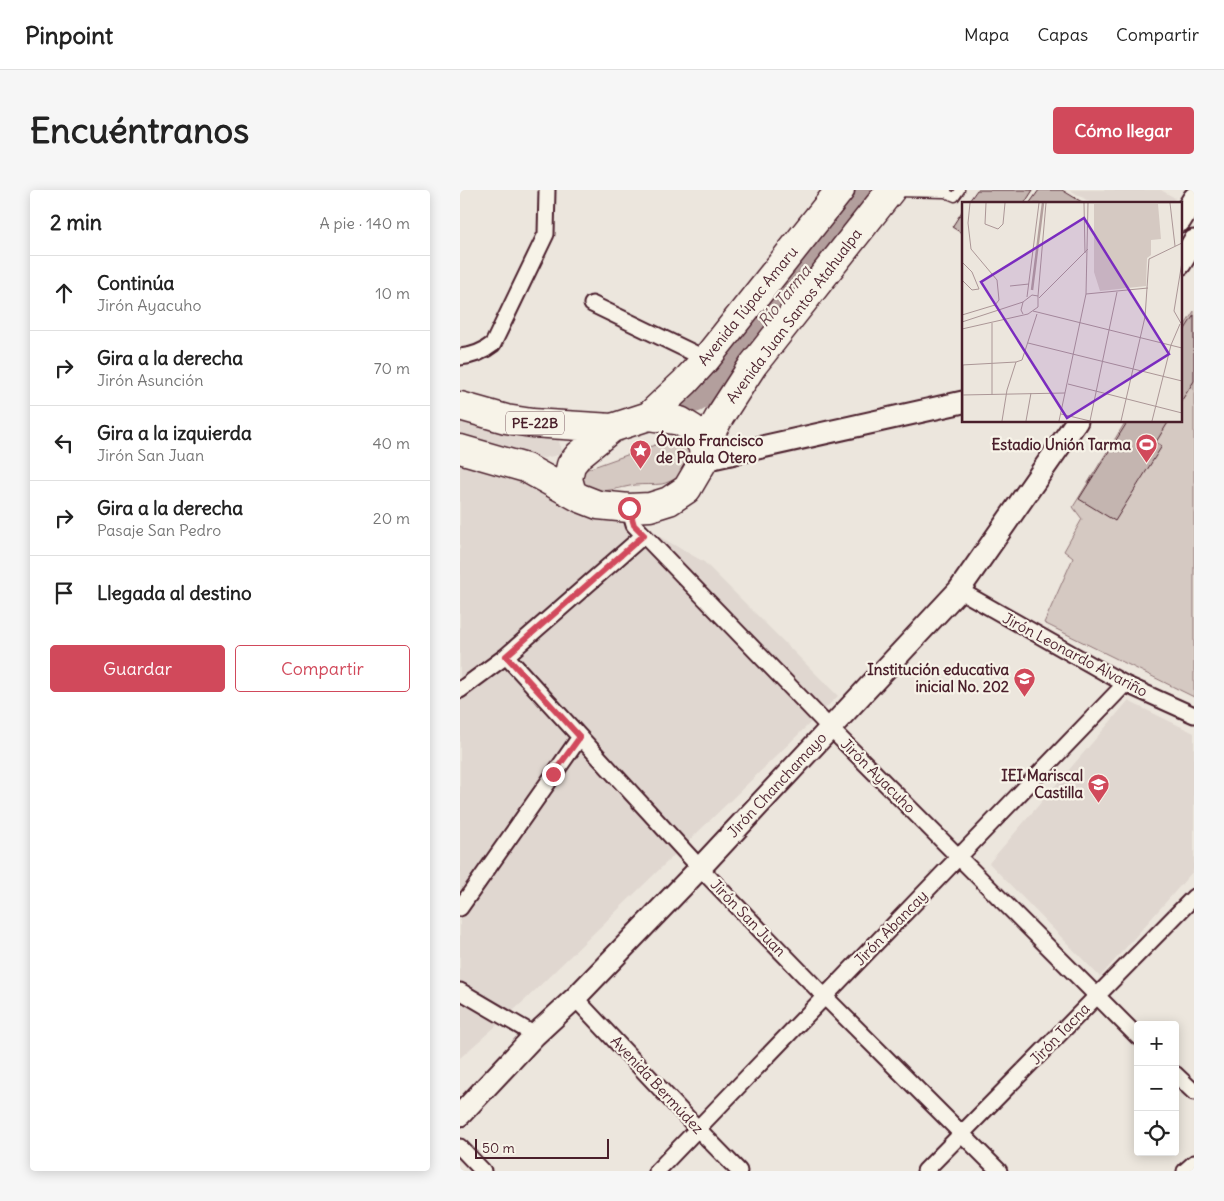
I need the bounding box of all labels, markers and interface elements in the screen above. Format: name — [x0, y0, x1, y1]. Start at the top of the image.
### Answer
text: Pinpoint — [25, 20, 113, 50]
text: Mapa — [964, 23, 1009, 46]
text: Capas — [1037, 23, 1088, 46]
text: Compartir — [1116, 23, 1199, 46]
button: Cómo llegar — [1053, 107, 1194, 154]
text: Encuéntranos — [30, 108, 249, 152]
inset map — [962, 202, 1182, 422]
text: 2 min — [50, 209, 102, 236]
text: A pie · 140 m — [319, 213, 410, 233]
street label: Avenida Juan Santos Atahualpa — [722, 224, 866, 407]
street label: Avenida Túpac Amaru — [694, 242, 802, 369]
water label: Río Tarma — [753, 261, 815, 331]
text: Continúa — [97, 271, 174, 295]
icon: ahead — [50, 279, 78, 307]
text: 10 m — [375, 283, 410, 303]
text: Jirón Ayacuho — [97, 295, 201, 315]
text: Gira a la derecha — [97, 346, 243, 370]
icon: right — [50, 354, 78, 382]
text: 70 m — [374, 358, 410, 378]
text: Jirón Asunción — [97, 370, 203, 390]
road number: PE-22B — [506, 412, 564, 434]
text: Gira a la izquierda — [97, 421, 252, 445]
icon: left — [50, 429, 78, 457]
place label: Óvalo Francisco de Paula Otero — [656, 430, 764, 467]
text: 40 m — [372, 433, 410, 453]
sports icon: Estadio Unión Tarma — [1135, 433, 1159, 464]
place label: Estadio Unión Tarma — [991, 435, 1131, 454]
place icon: Óvalo Francisco de Paula Otero — [628, 438, 652, 469]
text: Jirón San Juan — [97, 445, 204, 465]
text: Gira a la derecha — [97, 496, 243, 520]
route start — [618, 497, 641, 520]
icon: right — [50, 504, 78, 532]
text: 20 m — [373, 508, 410, 528]
text: Pasaje San Pedro — [97, 520, 221, 540]
icon: arrive — [50, 579, 78, 607]
text: Llegada al destino — [97, 581, 252, 605]
street label: Jirón Leonardo Alvariño — [1000, 608, 1151, 701]
button: Guardar — [50, 645, 225, 692]
button: Compartir — [235, 645, 410, 692]
place label: Institución educativa inicial No. 202 — [867, 660, 1009, 696]
school or university icon: Institución educativa inicial No. 202 — [1013, 667, 1037, 698]
street label: Jirón Chanchamayo — [723, 728, 830, 841]
street label: Jirón Ayacuho — [837, 734, 920, 817]
route end — [542, 763, 565, 786]
place label: IEI Mariscal Castilla — [1001, 766, 1083, 802]
school or university icon: IEI Mariscal Castilla — [1087, 773, 1111, 804]
street label: Jirón San Juan — [707, 875, 790, 961]
street label: Jirón Abancay — [850, 886, 931, 969]
street label: Jirón Tacna — [1026, 999, 1094, 1068]
map controls — [1134, 1021, 1179, 1156]
button: + — [1134, 1021, 1179, 1066]
street label: Avenida Bermúdez — [607, 1031, 708, 1138]
button: − — [1134, 1066, 1179, 1111]
button: locate — [1134, 1111, 1179, 1156]
scale bar — [475, 1136, 609, 1159]
text: 50 m — [482, 1139, 515, 1157]

